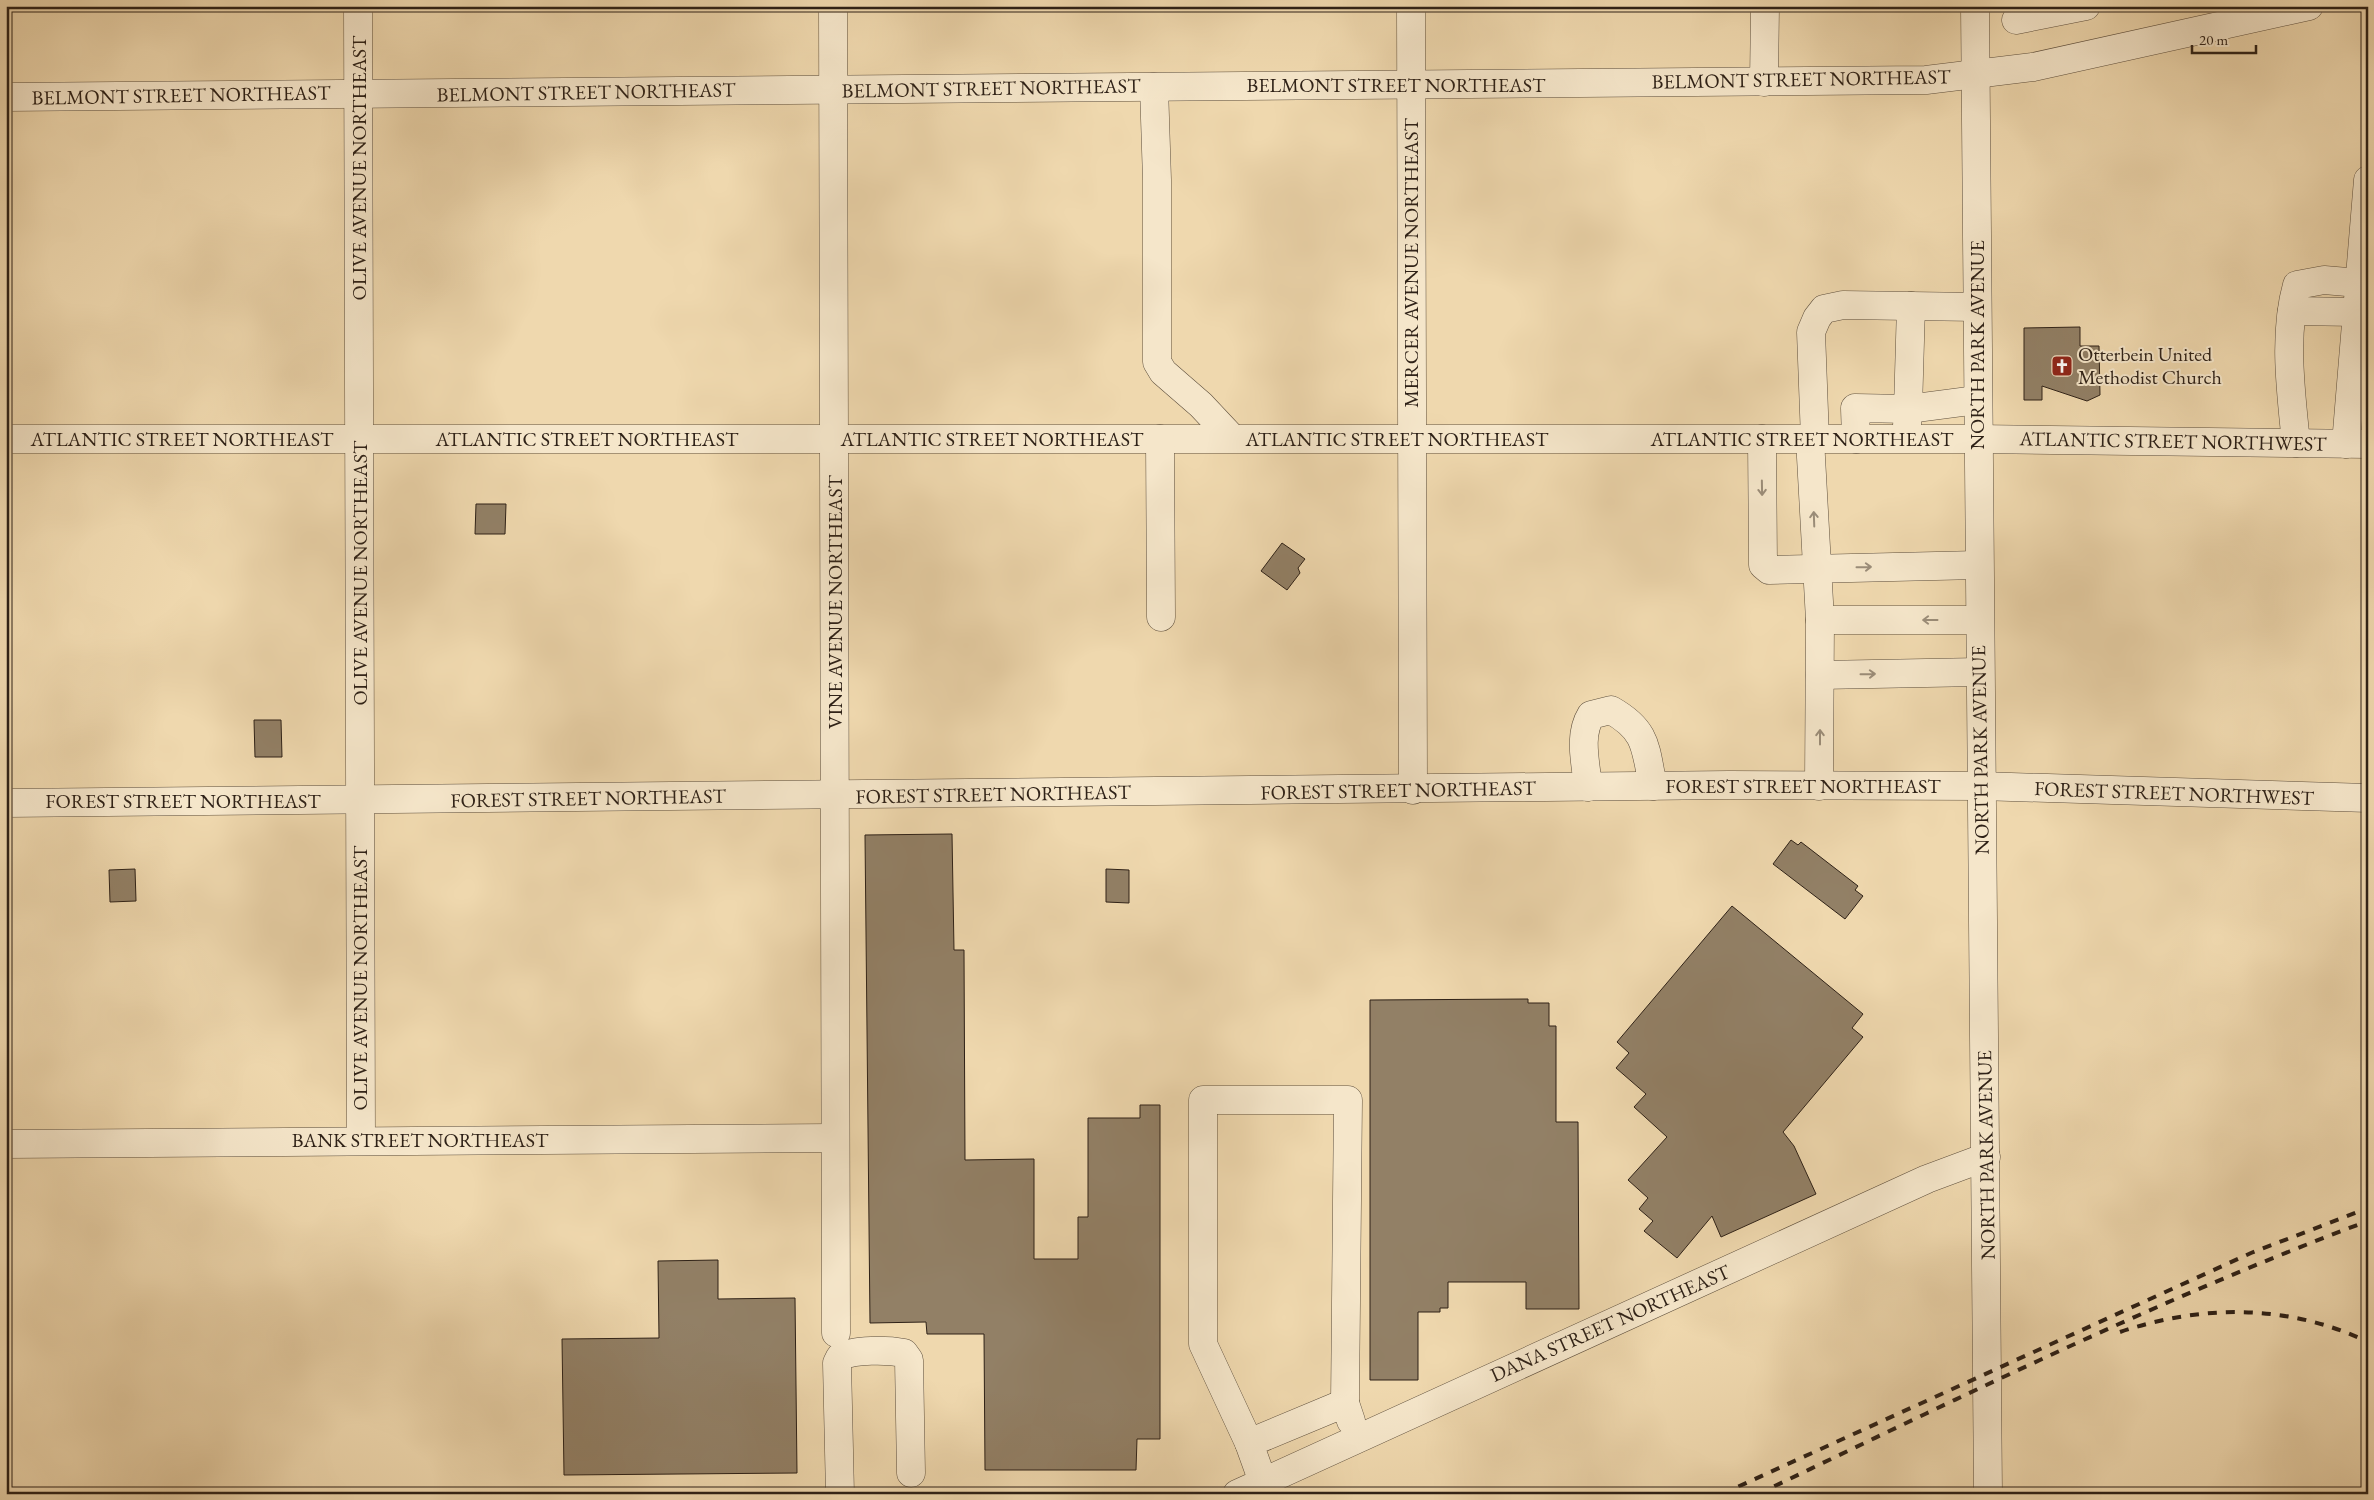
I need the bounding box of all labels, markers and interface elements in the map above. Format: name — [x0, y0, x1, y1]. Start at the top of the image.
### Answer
scale bar — [2192, 22, 2255, 54]
text: 20 m — [2199, 30, 2228, 49]
street label: OLIVE AVENUE NORTHEAST — [346, 35, 372, 300]
street label: BELMONT STREET NORTHEAST — [1651, 63, 1951, 95]
street label: BELMONT STREET NORTHEAST — [841, 72, 1141, 104]
street label: BELMONT STREET NORTHEAST — [1247, 72, 1546, 98]
street label: BELMONT STREET NORTHEAST — [436, 76, 736, 108]
street label: BELMONT STREET NORTHEAST — [31, 79, 331, 111]
street label: MERCER AVENUE NORTHEAST — [1398, 118, 1424, 408]
street label: NORTH PARK AVENUE — [1964, 240, 1990, 450]
place label: Otterbein United Methodist Church — [2078, 341, 2222, 390]
church icon: Otterbein United Methodist Church — [2050, 354, 2074, 378]
street label: ATLANTIC STREET NORTHWEST — [2018, 425, 2327, 457]
street label: ATLANTIC STREET NORTHEAST — [30, 426, 334, 452]
street label: ATLANTIC STREET NORTHEAST — [435, 426, 739, 452]
street label: ATLANTIC STREET NORTHEAST — [840, 426, 1144, 452]
street label: ATLANTIC STREET NORTHEAST — [1245, 426, 1549, 452]
street label: ATLANTIC STREET NORTHEAST — [1650, 426, 1954, 452]
street label: OLIVE AVENUE NORTHEAST — [347, 440, 373, 705]
street label: VINE AVENUE NORTHEAST — [822, 475, 848, 729]
one-way arrow — [1757, 480, 1767, 496]
one-way arrow — [1809, 511, 1818, 527]
one-way arrow — [1856, 562, 1872, 571]
one-way arrow — [1922, 615, 1938, 625]
street label: NORTH PARK AVENUE — [1965, 645, 1995, 855]
one-way arrow — [1860, 669, 1876, 679]
one-way arrow — [1815, 729, 1825, 746]
street label: FOREST STREET NORTHEAST — [1665, 773, 1941, 799]
street label: FOREST STREET NORTHEAST — [1260, 775, 1537, 805]
street label: FOREST STREET NORTHWEST — [2034, 775, 2315, 811]
street label: FOREST STREET NORTHEAST — [855, 779, 1132, 809]
street label: FOREST STREET NORTHEAST — [450, 783, 727, 813]
street label: FOREST STREET NORTHEAST — [45, 788, 321, 814]
street label: OLIVE AVENUE NORTHEAST — [347, 845, 373, 1110]
street label: NORTH PARK AVENUE — [1971, 1050, 2001, 1260]
street label: BANK STREET NORTHEAST — [292, 1127, 549, 1153]
street label: DANA STREET NORTHEAST — [1486, 1258, 1734, 1388]

